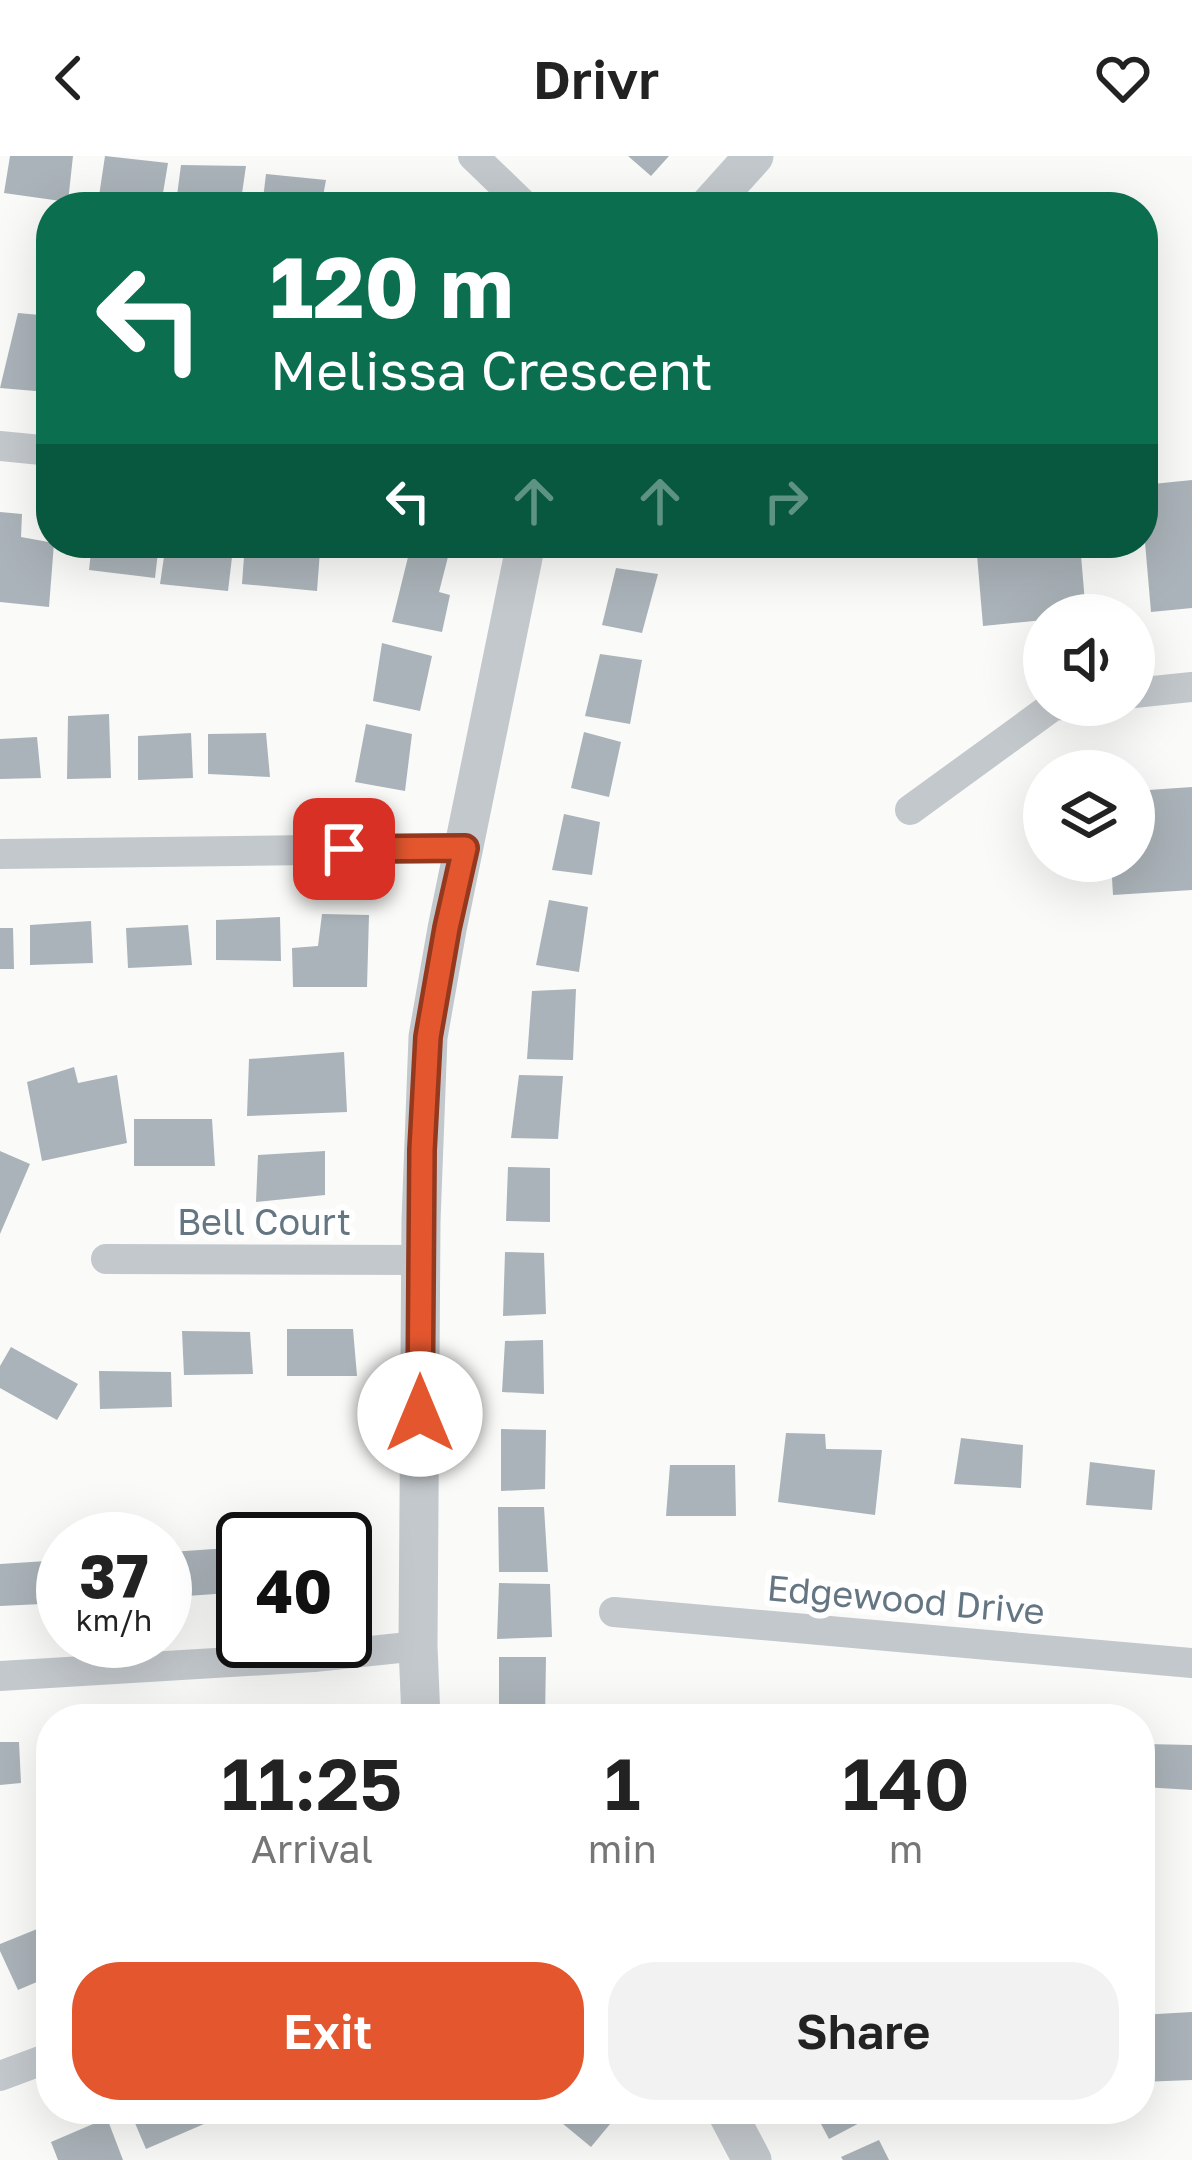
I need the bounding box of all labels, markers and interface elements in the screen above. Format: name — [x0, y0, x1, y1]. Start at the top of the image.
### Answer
icon: back — [36, 45, 102, 111]
icon: heart — [1090, 45, 1156, 111]
text: Drivr — [533, 46, 659, 111]
text: 120 m — [270, 236, 514, 336]
icon: left — [72, 240, 228, 396]
text: Melissa Crescent — [270, 337, 713, 402]
icon: left — [375, 468, 441, 534]
icon: ahead — [501, 468, 567, 534]
icon: ahead — [627, 468, 693, 534]
icon: right — [753, 468, 819, 534]
map controls — [1023, 594, 1155, 882]
button: sound — [1023, 594, 1155, 726]
button: layers — [1023, 750, 1155, 882]
pin — [293, 798, 395, 900]
icon: arrive — [311, 816, 377, 882]
street label: Bell Court — [177, 1200, 351, 1243]
position arrow — [357, 1351, 483, 1477]
speed limit sign: 40 — [216, 1512, 372, 1668]
text: 37 — [79, 1539, 149, 1611]
street label: Edgewood Drive — [765, 1565, 1047, 1633]
text: km/h — [76, 1602, 152, 1638]
text: 11:25 — [221, 1739, 403, 1826]
text: 1 — [604, 1739, 640, 1826]
text: 140 — [842, 1739, 970, 1826]
text: Arrival — [251, 1825, 373, 1872]
text: min — [588, 1825, 657, 1872]
text: m — [889, 1825, 923, 1872]
button: Exit — [72, 1962, 584, 2100]
button: Share — [608, 1962, 1119, 2100]

